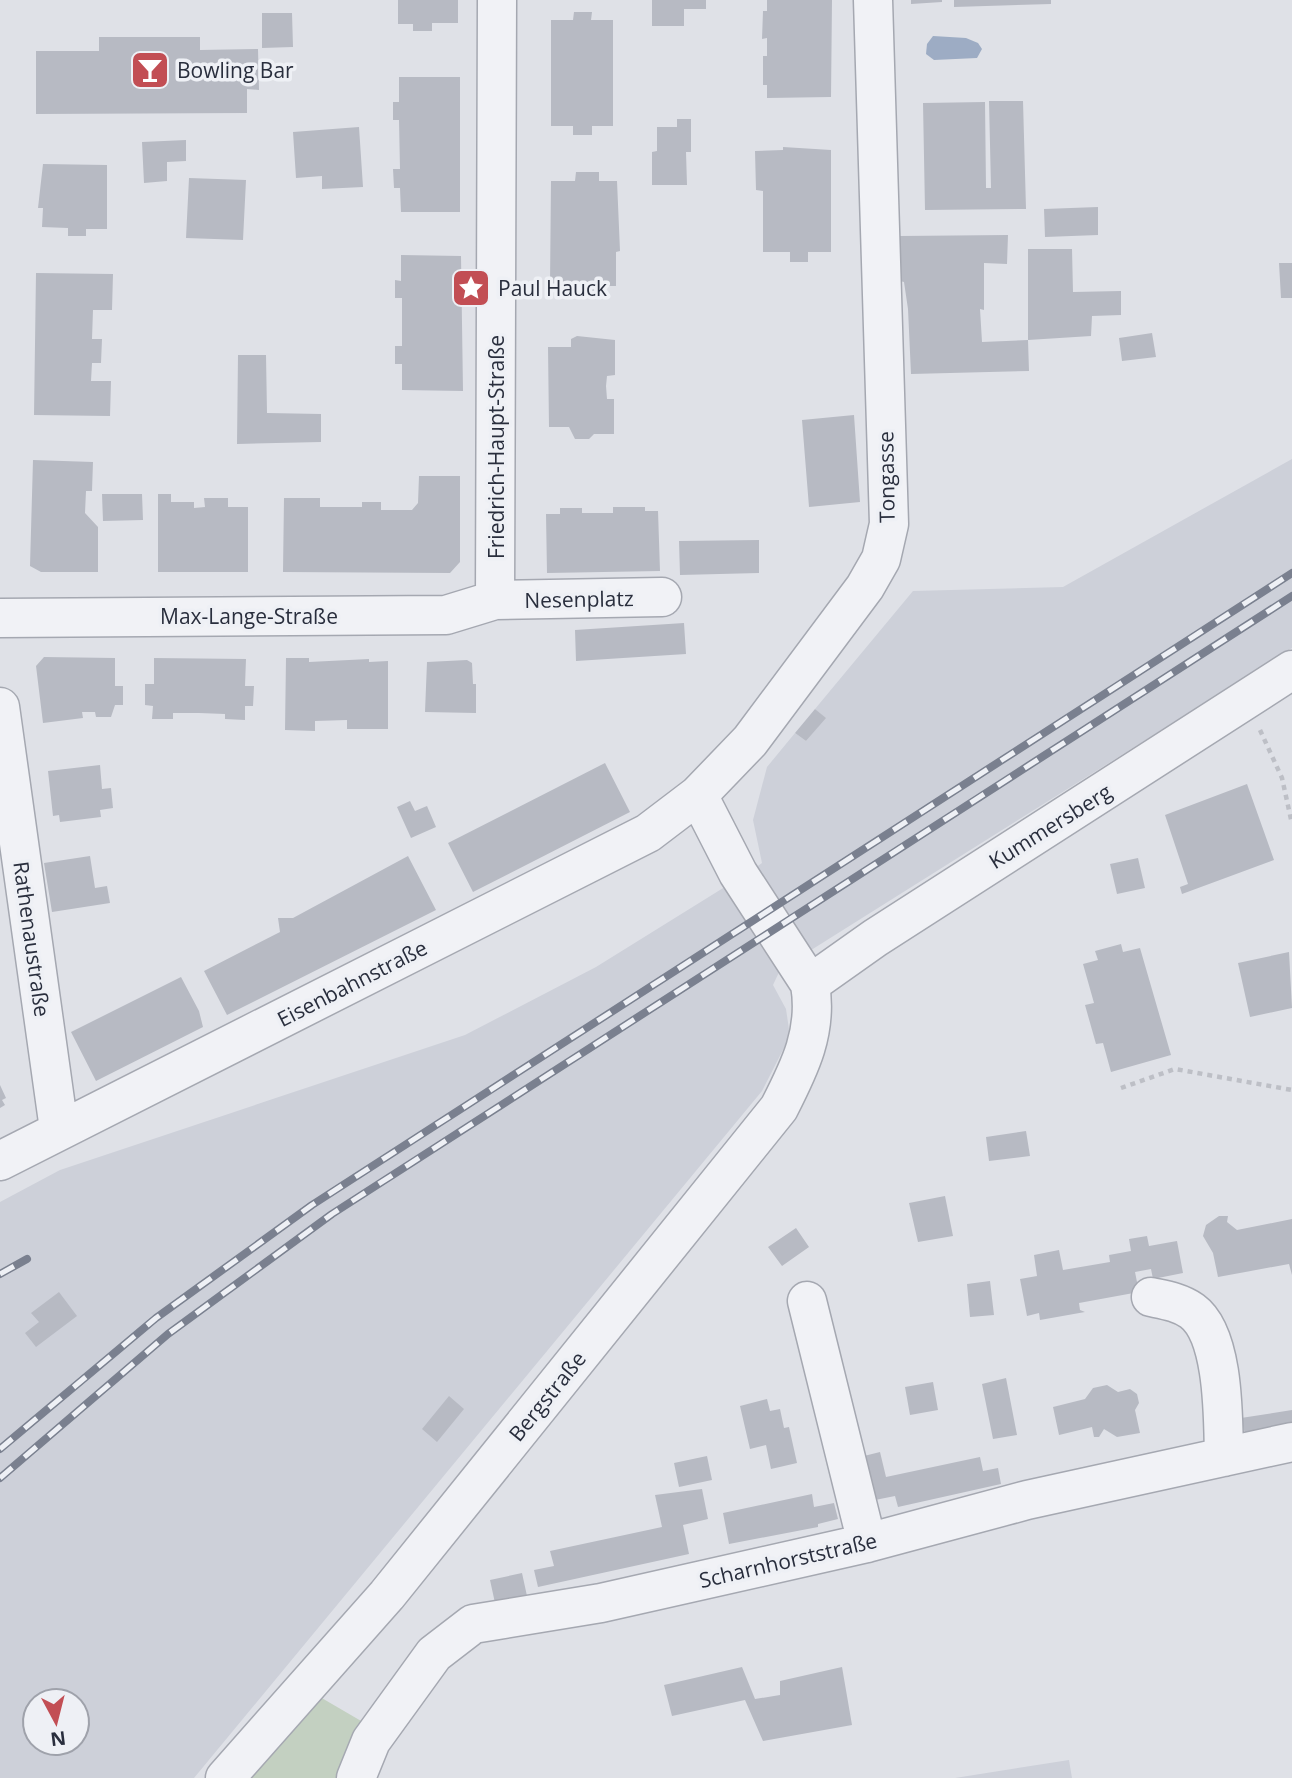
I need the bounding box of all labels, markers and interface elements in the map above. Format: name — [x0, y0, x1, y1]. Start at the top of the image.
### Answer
bar icon: Bowling Bar — [129, 49, 171, 91]
place label: Bowling Bar — [177, 56, 294, 84]
place icon: Paul Hauck — [450, 267, 492, 309]
place label: Paul Hauck — [498, 274, 607, 302]
street label: Friedrich-Haupt-Straße — [482, 335, 510, 559]
street label: Tongasse — [871, 431, 901, 523]
street label: Nesenplatz — [524, 584, 634, 614]
street label: Max-Lange-Straße — [160, 602, 338, 630]
street label: Kummersberg — [983, 777, 1117, 875]
street label: Rathenaustraße — [7, 859, 57, 1019]
street label: Eisenbahnstraße — [272, 933, 432, 1033]
street label: Bergstraße — [502, 1345, 592, 1447]
street label: Scharnhorststraße — [696, 1526, 880, 1594]
north arrow — [21, 1687, 91, 1757]
text: N — [49, 1725, 67, 1753]

